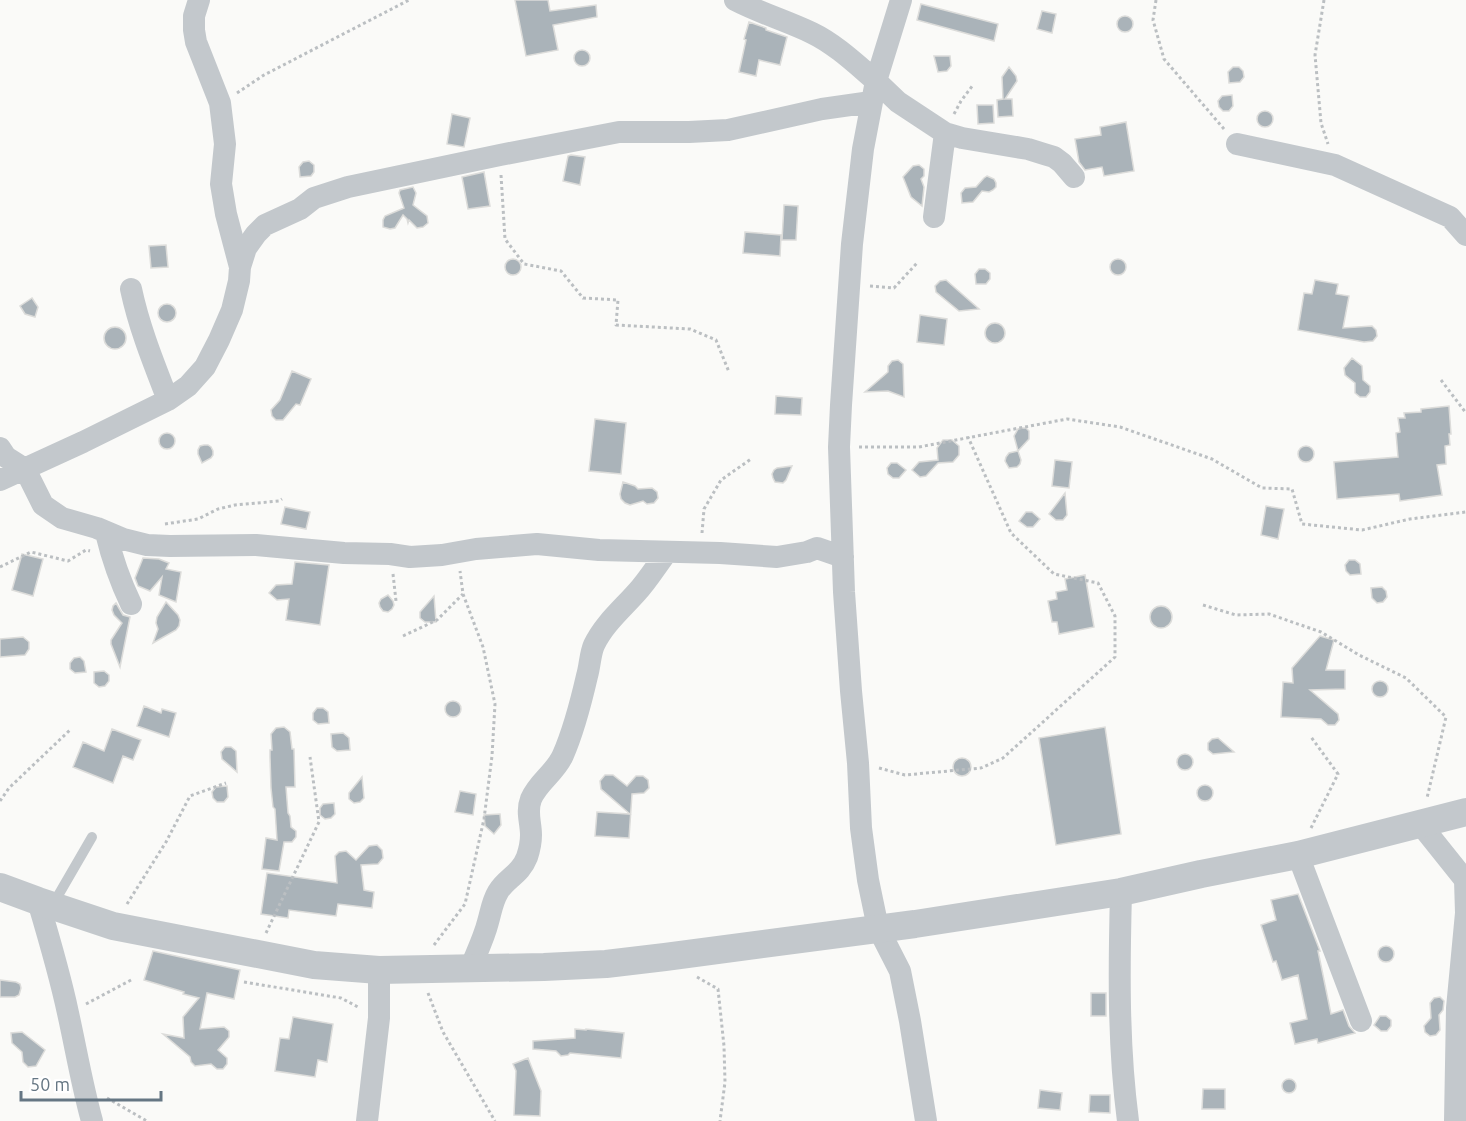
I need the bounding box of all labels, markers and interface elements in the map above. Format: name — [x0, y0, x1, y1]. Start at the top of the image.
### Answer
scale bar — [21, 1064, 160, 1102]
text: 50 m — [30, 1074, 70, 1094]

